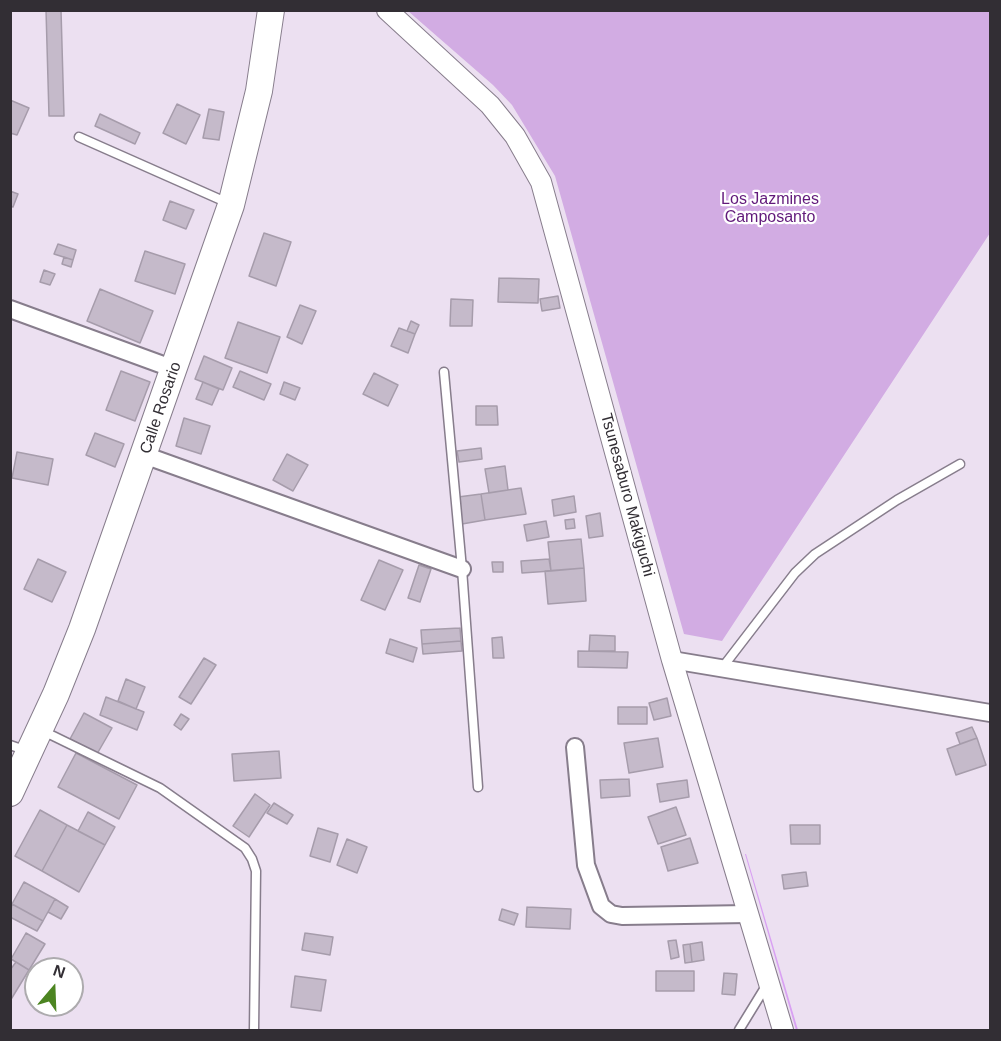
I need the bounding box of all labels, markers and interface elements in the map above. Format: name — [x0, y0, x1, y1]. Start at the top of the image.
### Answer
park label: Los Jazmines Camposanto — [721, 190, 819, 228]
street label: Calle Rosario — [136, 359, 186, 457]
street label: Tsunesaburo Makiguchi — [596, 411, 658, 579]
north arrow — [24, 957, 84, 1017]
text: N — [51, 961, 68, 981]

